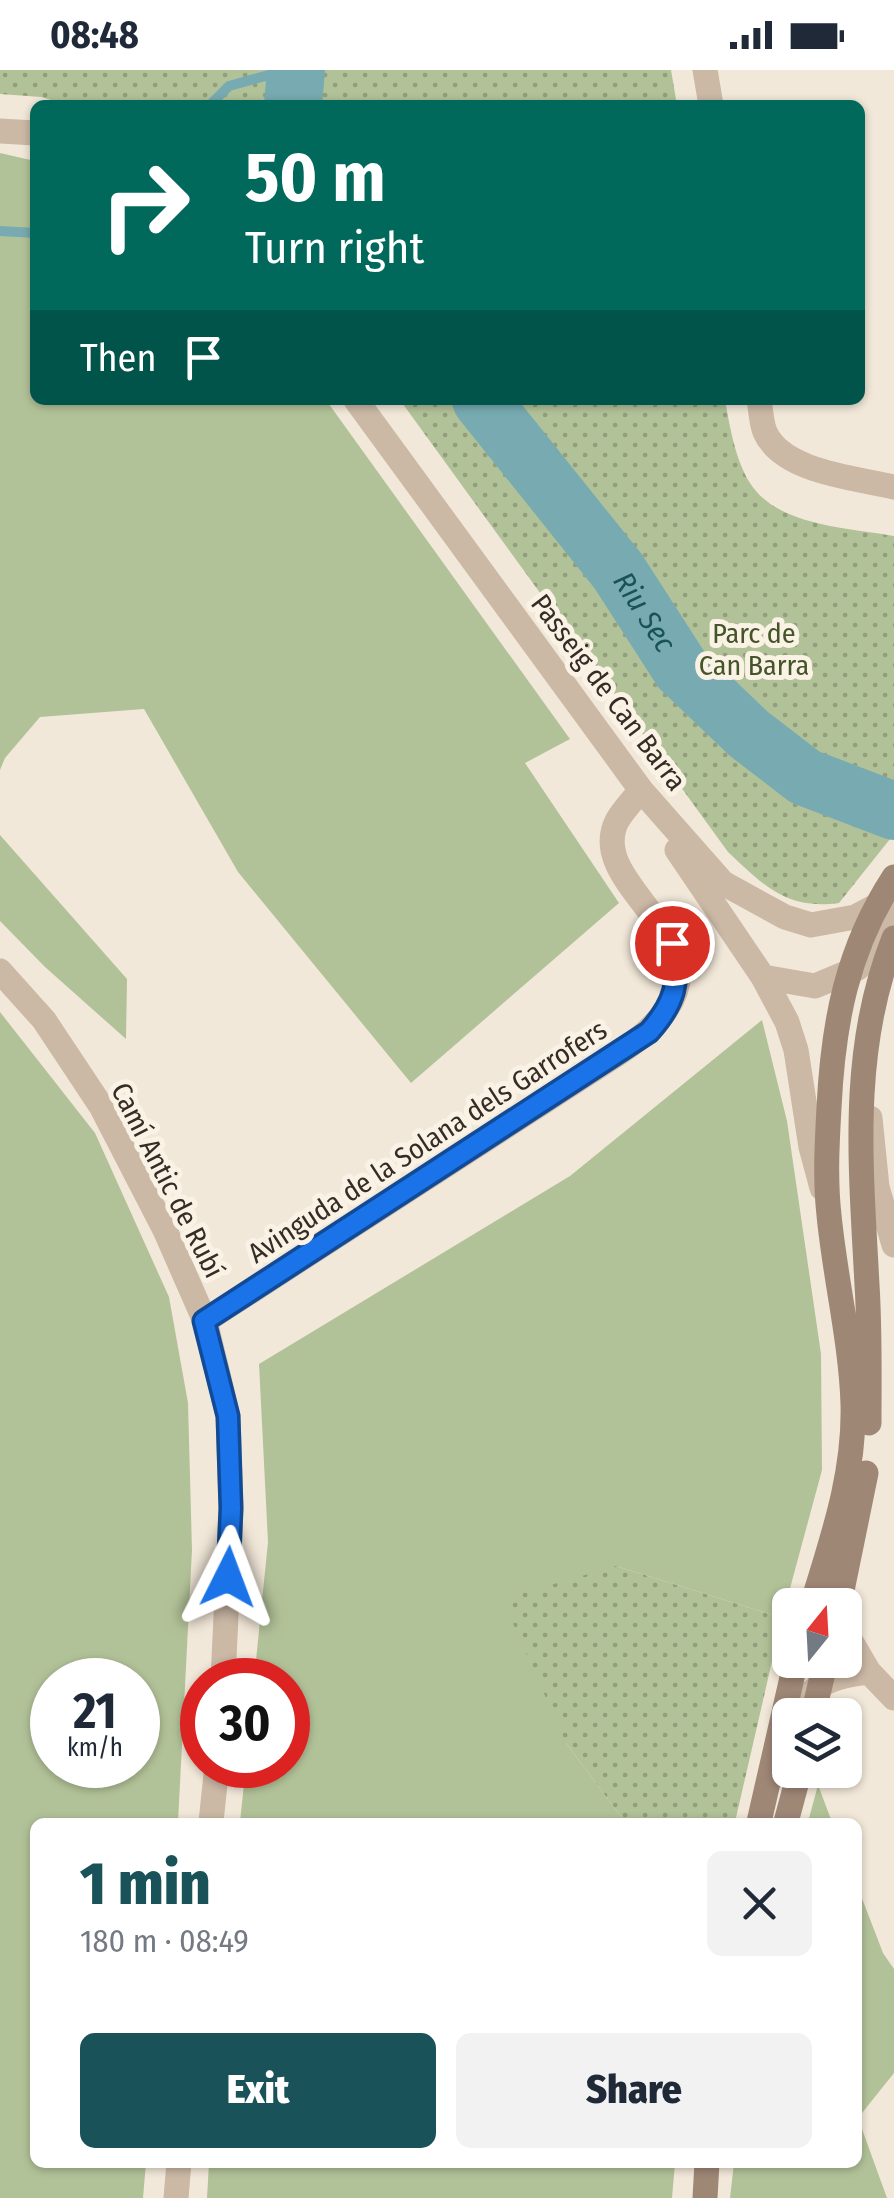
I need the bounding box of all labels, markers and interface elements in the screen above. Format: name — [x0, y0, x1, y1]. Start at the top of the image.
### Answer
text: 08:48 — [50, 12, 139, 58]
text: 50 m — [245, 136, 386, 220]
icon: right — [80, 140, 210, 270]
text: Turn right — [245, 221, 424, 275]
icon: arrive — [176, 330, 231, 385]
text: Then — [80, 335, 156, 381]
water label: Riu Sec — [606, 565, 684, 660]
street label: Passeig de Can Barra — [524, 588, 693, 797]
park label: Parc de Can Barra — [699, 617, 809, 682]
pin — [630, 901, 715, 986]
icon: arrive — [645, 916, 700, 971]
street label: Avinguda de la Solana dels Garrofers — [242, 1013, 613, 1270]
street label: Camí Antic de Rubí — [104, 1077, 231, 1283]
position arrow — [176, 1525, 280, 1629]
north arrow — [772, 1588, 862, 1678]
map controls — [772, 1588, 862, 1788]
speed limit sign: 30 — [180, 1658, 310, 1788]
text: 21 — [73, 1681, 117, 1741]
button: layers — [772, 1698, 862, 1788]
text: km/h — [67, 1733, 123, 1763]
text: 1 min — [80, 1848, 211, 1920]
button: close — [707, 1851, 812, 1956]
text: 180 m · 08:49 — [80, 1922, 249, 1960]
button: Exit — [80, 2033, 436, 2148]
button: Share — [456, 2033, 812, 2148]

